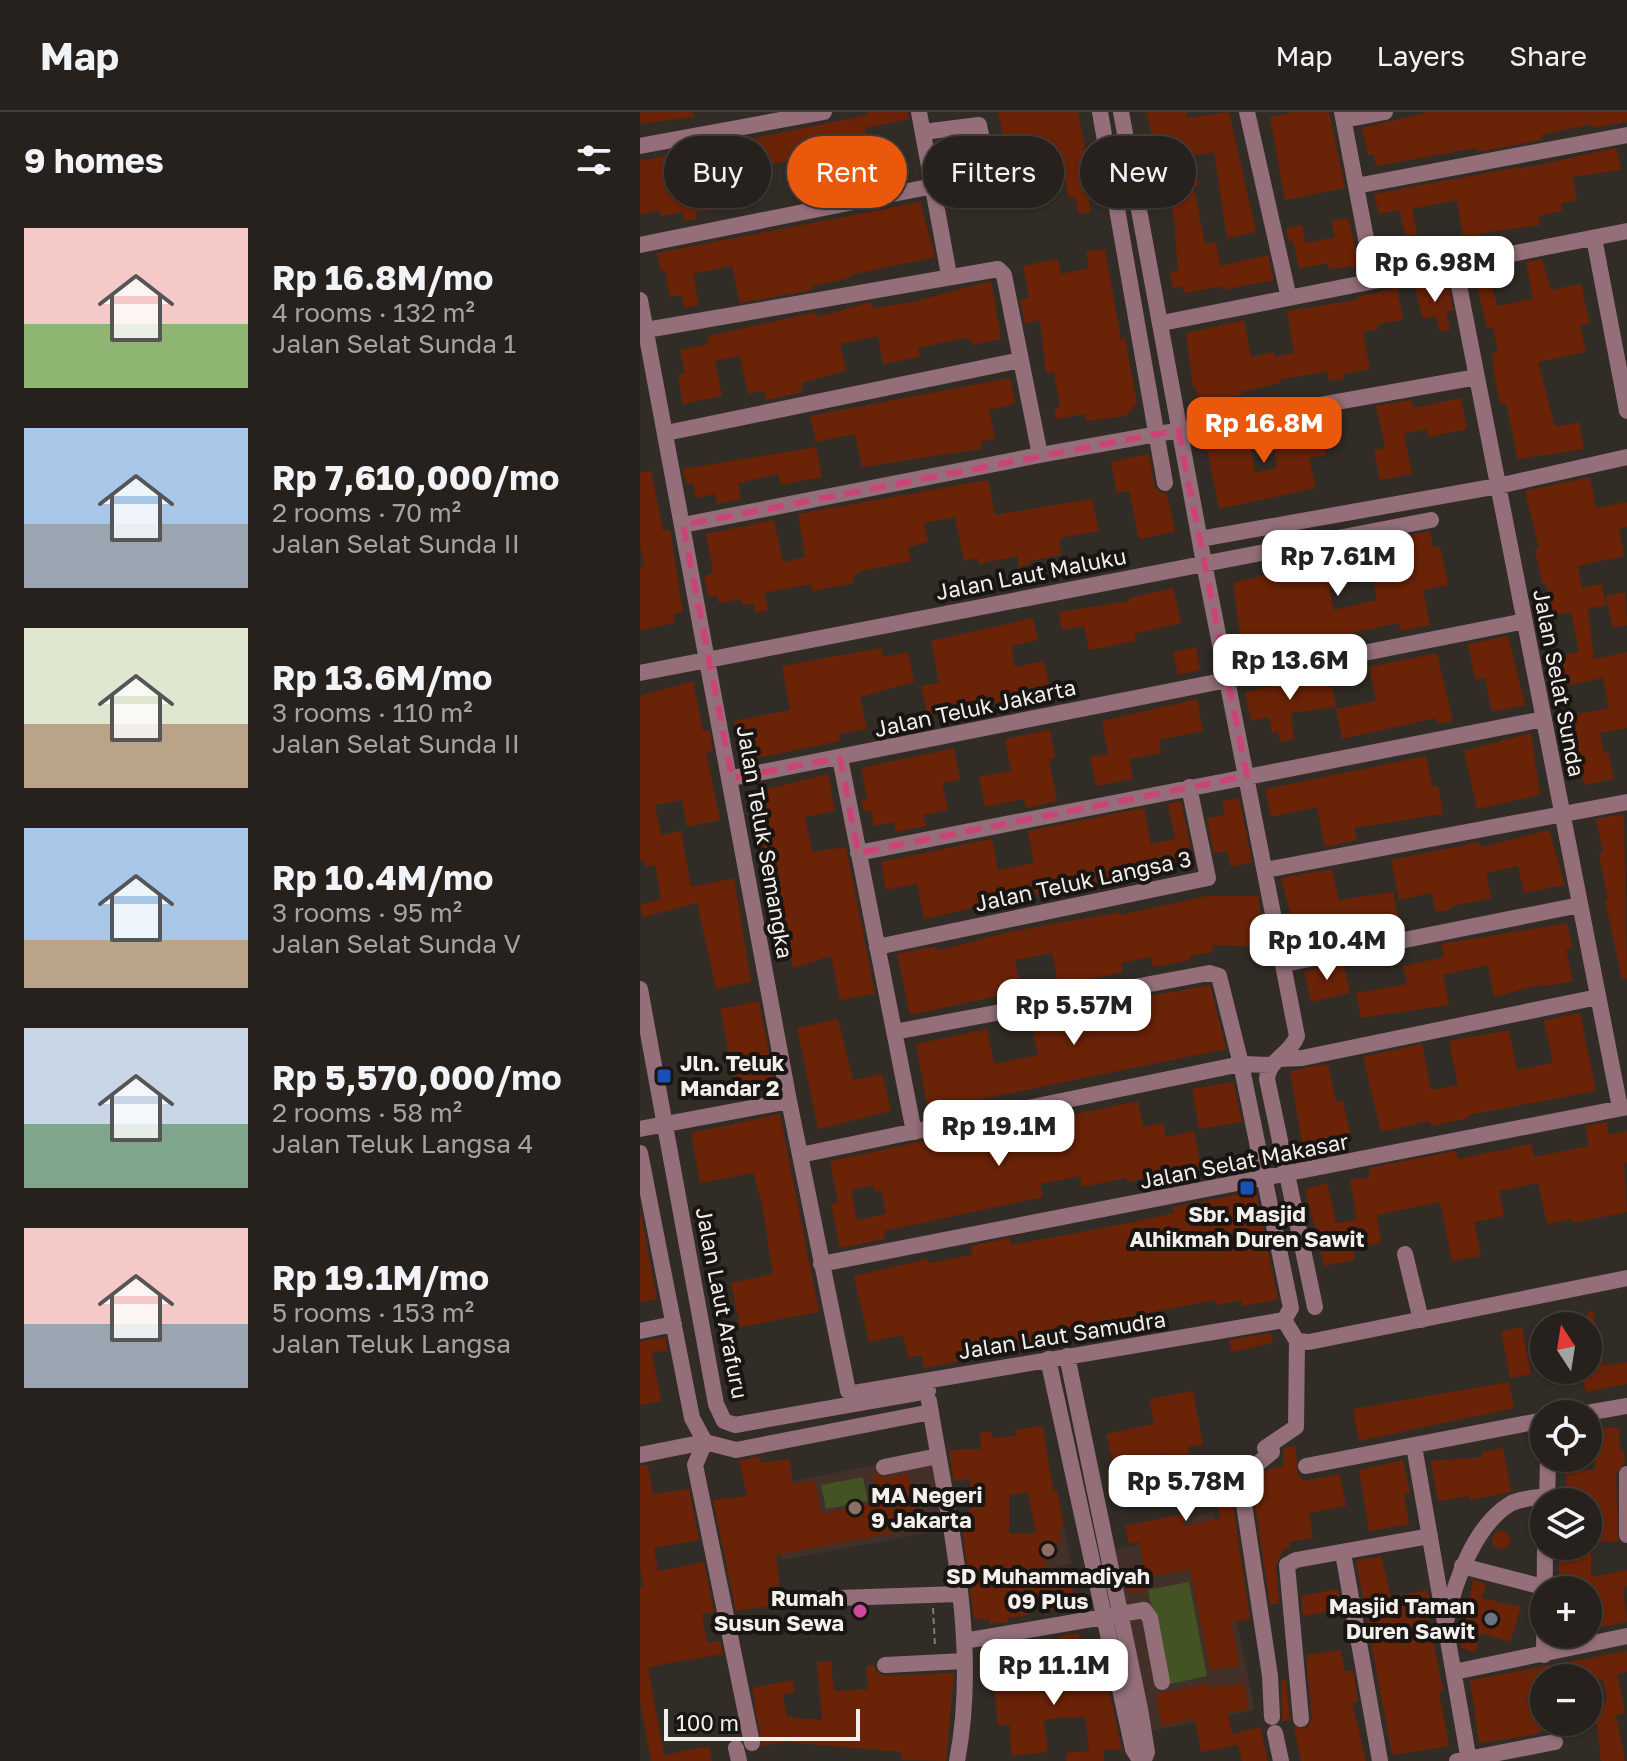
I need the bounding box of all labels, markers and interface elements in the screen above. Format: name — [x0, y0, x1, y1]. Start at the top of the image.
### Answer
text: Map — [40, 33, 119, 78]
text: Map — [1275, 39, 1333, 72]
text: Layers — [1377, 39, 1465, 72]
text: Share — [1509, 39, 1587, 72]
chip: Buy — [664, 136, 771, 208]
chip: Rent — [787, 136, 907, 208]
chip: Filters — [923, 136, 1064, 208]
chip: New — [1080, 136, 1196, 208]
icon: filters — [572, 138, 616, 182]
text: 9 homes — [24, 140, 164, 180]
pin: Rp 6.98M — [1352, 236, 1518, 304]
text: Rp 6.98M — [1374, 246, 1496, 277]
text: Rp 16.8M/mo — [272, 257, 494, 297]
icon: home — [88, 260, 184, 356]
text: 4 rooms · 132 m² — [272, 297, 475, 328]
text: Jalan Selat Sunda 1 — [272, 328, 516, 359]
pin: Rp 16.8M — [1181, 397, 1347, 465]
text: Rp 16.8M — [1205, 407, 1323, 438]
text: Rp 7,610,000/mo — [272, 457, 559, 497]
icon: home — [88, 460, 184, 556]
text: 2 rooms · 70 m² — [272, 497, 461, 528]
text: Jalan Selat Sunda II — [272, 528, 520, 559]
pin: Rp 7.61M — [1255, 530, 1421, 598]
text: Rp 7.61M — [1280, 540, 1396, 571]
street label: Jalan Laut Maluku — [933, 542, 1128, 605]
street label: Jalan Selat Sunda — [1528, 587, 1591, 779]
pin: Rp 13.6M — [1207, 634, 1373, 702]
text: Rp 13.6M — [1231, 644, 1349, 675]
text: Rp 13.6M/mo — [272, 657, 493, 697]
icon: home — [88, 660, 184, 756]
street label: Jalan Teluk Jakarta — [872, 673, 1078, 742]
text: 3 rooms · 110 m² — [272, 697, 473, 728]
street label: Jalan Teluk Semangka — [732, 723, 799, 961]
text: Jalan Selat Sunda II — [272, 728, 520, 759]
street label: Jalan Teluk Langsa 3 — [972, 844, 1194, 917]
text: Rp 10.4M/mo — [272, 857, 494, 897]
icon: home — [88, 860, 184, 956]
text: 3 rooms · 95 m² — [272, 897, 462, 928]
pin: Rp 10.4M — [1244, 914, 1410, 982]
text: Rp 10.4M — [1268, 924, 1386, 955]
text: Jalan Selat Sunda V — [272, 928, 521, 959]
pin: Rp 5.57M — [991, 979, 1157, 1047]
text: Rp 5.57M — [1015, 989, 1133, 1020]
place label: Jln. Teluk Mandar 2 — [680, 1049, 785, 1101]
text: Rp 5,570,000/mo — [272, 1057, 562, 1097]
icon: home — [88, 1060, 184, 1156]
marker: Jln. Teluk Mandar 2 — [655, 1067, 673, 1085]
text: 2 rooms · 58 m² — [272, 1097, 462, 1128]
pin: Rp 19.1M — [916, 1100, 1082, 1168]
text: Rp 19.1M — [941, 1110, 1057, 1141]
street label: Jalan Selat Makasar — [1137, 1127, 1351, 1194]
text: Jalan Teluk Langsa 4 — [272, 1128, 533, 1159]
marker: Sbr. Masjid Alhikmah Duren Sawit — [1238, 1179, 1256, 1197]
place label: Sbr. Masjid Alhikmah Duren Sawit — [1130, 1200, 1365, 1252]
street label: Jalan Laut Arafuru — [691, 1205, 754, 1401]
text: Rp 19.1M/mo — [272, 1257, 489, 1297]
icon: home — [88, 1260, 184, 1356]
text: 5 rooms · 153 m² — [272, 1297, 474, 1328]
street label: Jalan Laut Samudra — [956, 1305, 1168, 1364]
north arrow — [1530, 1312, 1602, 1384]
map controls — [1530, 1312, 1602, 1736]
text: Jalan Teluk Langsa — [272, 1328, 511, 1359]
button: locate — [1530, 1400, 1602, 1472]
pin: Rp 5.78M — [1103, 1455, 1269, 1523]
text: Rp 5.78M — [1127, 1465, 1245, 1496]
place label: MA Negeri 9 Jakarta — [871, 1481, 983, 1533]
button: layers — [1530, 1488, 1602, 1560]
marker: MA Negeri 9 Jakarta — [846, 1499, 864, 1517]
marker: SD Muhammadiyah 09 Plus — [1039, 1541, 1057, 1559]
place label: SD Muhammadiyah 09 Plus — [946, 1562, 1150, 1614]
button: + — [1530, 1576, 1602, 1648]
place label: Rumah Susun Sewa — [714, 1584, 844, 1636]
place label: Masjid Taman Duren Sawit — [1329, 1592, 1475, 1644]
marker: Rumah Susun Sewa — [851, 1602, 869, 1620]
marker: Masjid Taman Duren Sawit — [1482, 1610, 1500, 1628]
pin: Rp 11.1M — [971, 1639, 1137, 1707]
text: Rp 11.1M — [998, 1649, 1110, 1680]
button: − — [1530, 1664, 1602, 1736]
scale bar — [664, 1705, 860, 1741]
text: 100 m — [676, 1709, 739, 1736]

